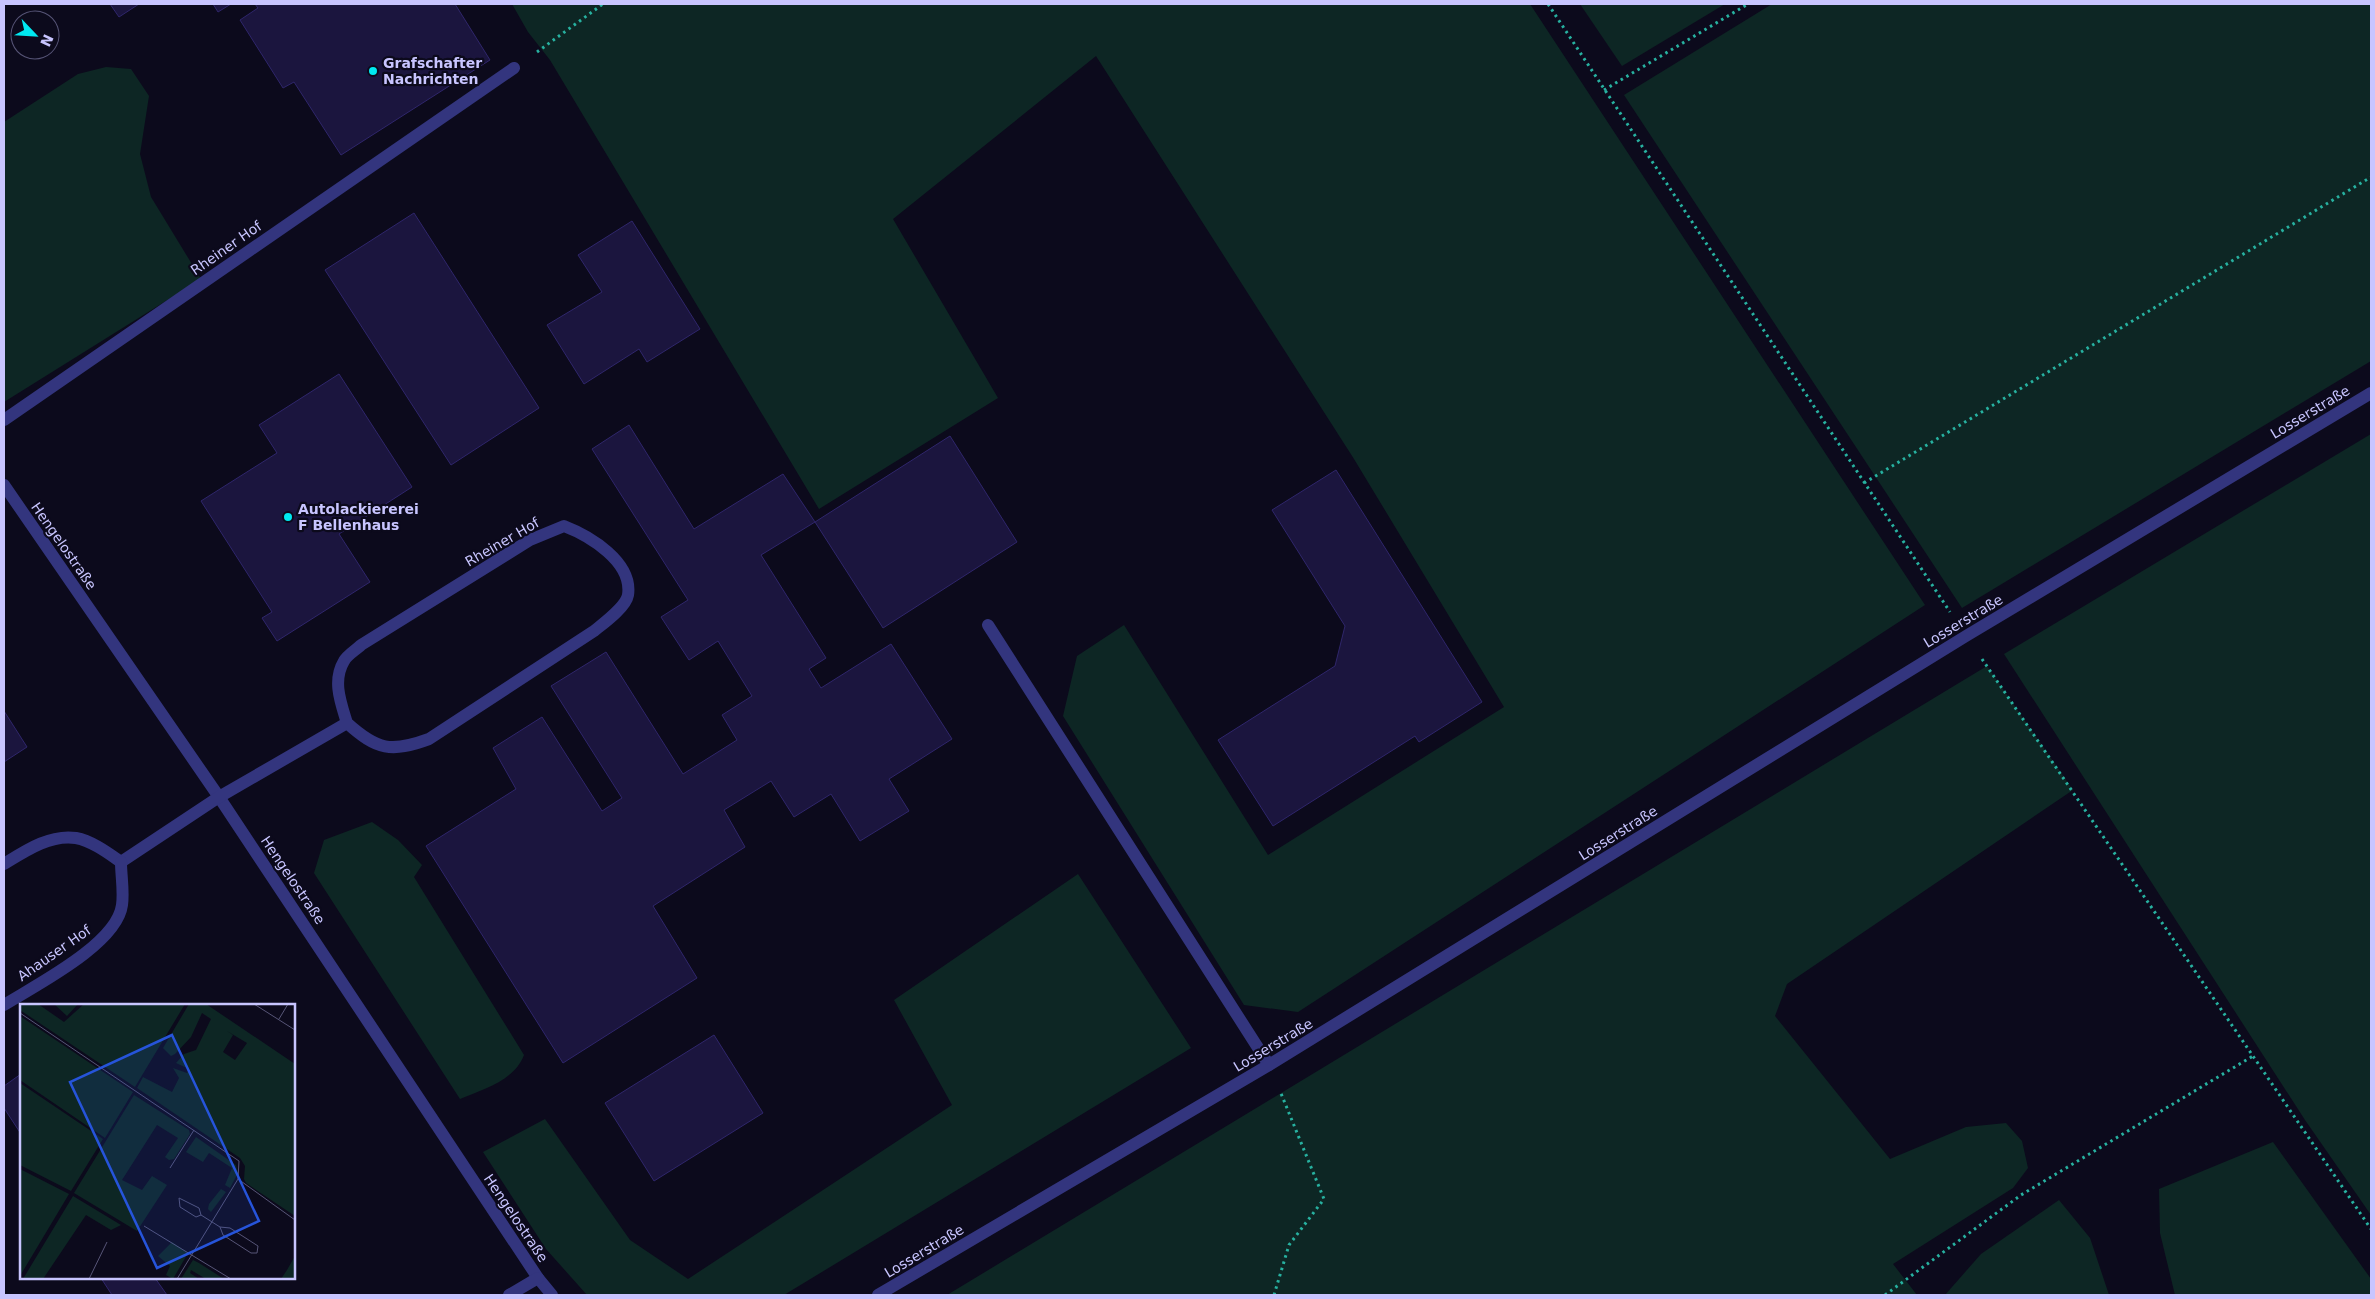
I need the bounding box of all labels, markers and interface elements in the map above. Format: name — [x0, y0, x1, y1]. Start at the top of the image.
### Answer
north arrow — [10, 10, 60, 60]
text: N — [37, 32, 57, 49]
place label: Grafschafter Nachrichten — [383, 55, 482, 87]
marker: Grafschafter Nachrichten — [367, 65, 379, 77]
street label: Rheiner Hof — [187, 217, 265, 278]
street label: Losserstraße — [2267, 382, 2353, 442]
street label: Hengelostraße — [28, 499, 100, 593]
place label: Autolackiererei F Bellenhaus — [298, 501, 419, 533]
marker: Autolackiererei F Bellenhaus — [282, 511, 294, 523]
street label: Rheiner Hof — [462, 514, 543, 570]
street label: Losserstraße — [1920, 591, 2006, 651]
street label: Losserstraße — [1576, 802, 1660, 864]
street label: Hengelostraße — [258, 833, 328, 927]
street label: Ahauser Hof — [14, 921, 95, 984]
inset map — [20, 1004, 295, 1279]
street label: Losserstraße — [1230, 1015, 1316, 1075]
street label: Hengelostraße — [481, 1171, 551, 1265]
street label: Losserstraße — [881, 1221, 967, 1281]

